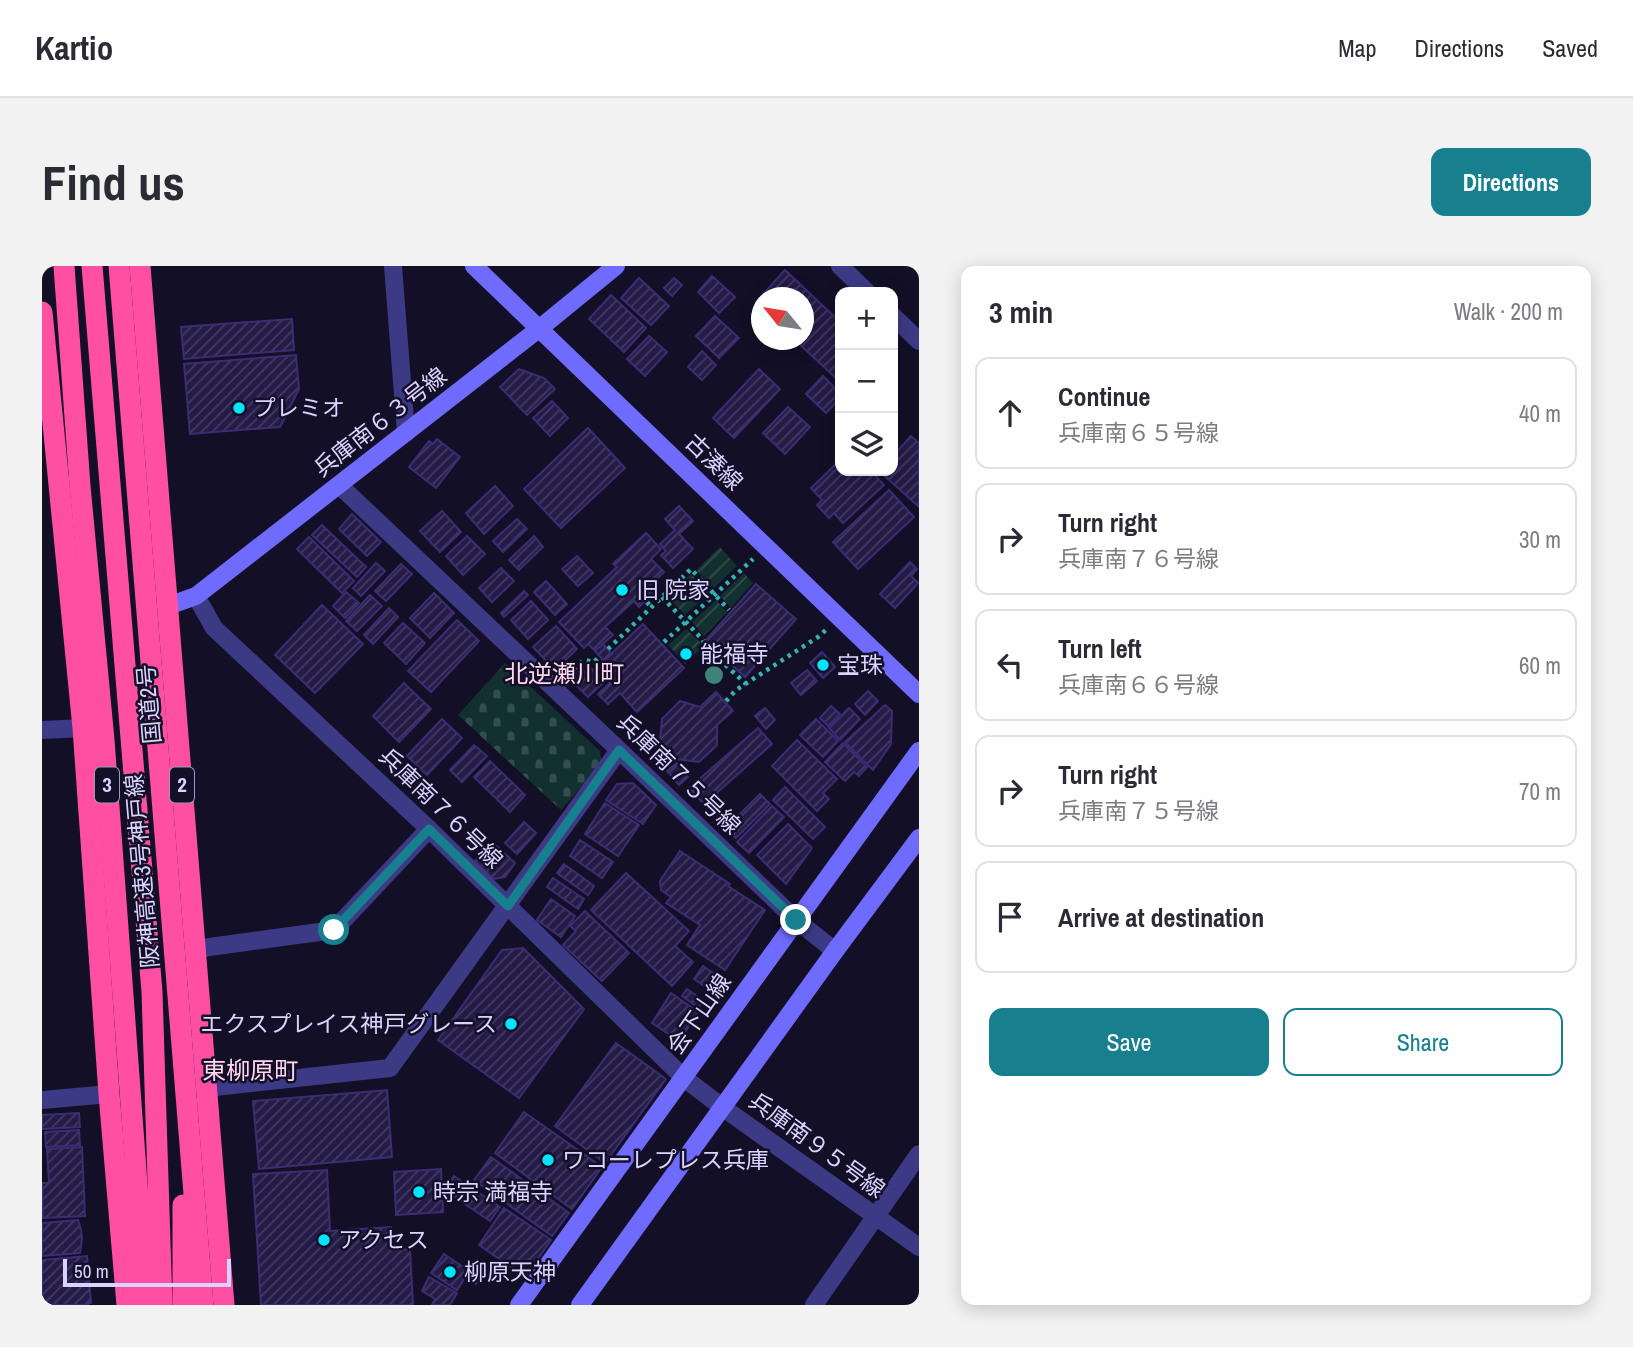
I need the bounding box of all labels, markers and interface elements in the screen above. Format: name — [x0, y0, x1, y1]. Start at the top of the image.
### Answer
text: Kartio — [35, 26, 113, 70]
text: Map — [1338, 32, 1376, 64]
text: Directions — [1414, 32, 1504, 64]
text: Saved — [1542, 32, 1598, 64]
button: Directions — [1431, 148, 1591, 216]
text: Find us — [42, 149, 185, 215]
north arrow — [751, 287, 814, 350]
map controls — [835, 287, 898, 476]
button: + — [835, 287, 898, 350]
text: 3 min — [989, 292, 1053, 332]
text: Walk · 200 m — [1454, 296, 1563, 327]
button: − — [835, 350, 898, 413]
street label: 兵庫南６３号線 — [307, 360, 453, 483]
text: Continue — [1058, 379, 1150, 414]
place label: プレミオ — [253, 392, 345, 423]
icon: ahead — [991, 394, 1029, 432]
text: 40 m — [1519, 398, 1561, 429]
marker: プレミオ — [231, 400, 247, 416]
button: layers — [835, 413, 898, 476]
text: 兵庫南６５号線 — [1058, 417, 1219, 448]
street label: 古湊線 — [679, 427, 750, 497]
text: Turn right — [1058, 505, 1157, 540]
icon: right — [991, 520, 1029, 558]
text: 30 m — [1519, 524, 1561, 555]
text: 兵庫南７６号線 — [1058, 543, 1219, 574]
place label: 旧 院家 — [636, 574, 710, 605]
marker: 旧 院家 — [614, 582, 630, 598]
text: Turn left — [1058, 631, 1142, 666]
place label: 能福寺 — [700, 638, 769, 669]
marker: 能福寺 — [678, 646, 694, 662]
icon: left — [991, 646, 1029, 684]
place label: 宝珠 — [837, 649, 883, 680]
text: 60 m — [1519, 650, 1561, 681]
district label: 北逆瀬川町 — [504, 657, 624, 689]
marker: 宝珠 — [815, 657, 831, 673]
street label: 国道2号 — [130, 663, 167, 745]
text: 兵庫南６６号線 — [1058, 669, 1219, 700]
street label: 兵庫南７５号線 — [611, 707, 748, 841]
street label: 兵庫南７６号線 — [373, 741, 510, 875]
text: Turn right — [1058, 757, 1157, 792]
road number: 3 — [95, 768, 119, 802]
road number: 2 — [170, 768, 194, 802]
icon: right — [991, 772, 1029, 810]
street label: 阪神高速3号神戸線 — [118, 773, 165, 969]
text: 70 m — [1519, 776, 1561, 807]
text: 兵庫南７５号線 — [1058, 795, 1219, 826]
icon: arrive — [991, 898, 1029, 936]
text: Arrive at destination — [1058, 900, 1264, 935]
route end — [780, 904, 811, 935]
route start — [318, 914, 349, 945]
street label: 会下山線 — [660, 967, 738, 1060]
place label: エクスプレイス神戸グレース — [201, 1008, 497, 1039]
button: Save — [989, 1008, 1269, 1076]
button: Share — [1283, 1008, 1563, 1076]
marker: エクスプレイス神戸グレース — [503, 1016, 519, 1032]
district label: 東柳原町 — [202, 1054, 298, 1086]
street label: 兵庫南９５号線 — [743, 1085, 892, 1204]
place label: ワコーレプレス兵庫 — [562, 1144, 769, 1175]
marker: ワコーレプレス兵庫 — [540, 1152, 556, 1168]
place label: 時宗 満福寺 — [433, 1176, 553, 1207]
marker: 時宗 満福寺 — [411, 1184, 427, 1200]
place label: アクセス — [338, 1224, 429, 1255]
marker: アクセス — [316, 1232, 332, 1248]
scale bar — [63, 1256, 231, 1288]
place label: 柳原天神 — [464, 1256, 556, 1287]
text: 50 m — [74, 1258, 109, 1284]
marker: 柳原天神 — [442, 1264, 458, 1280]

